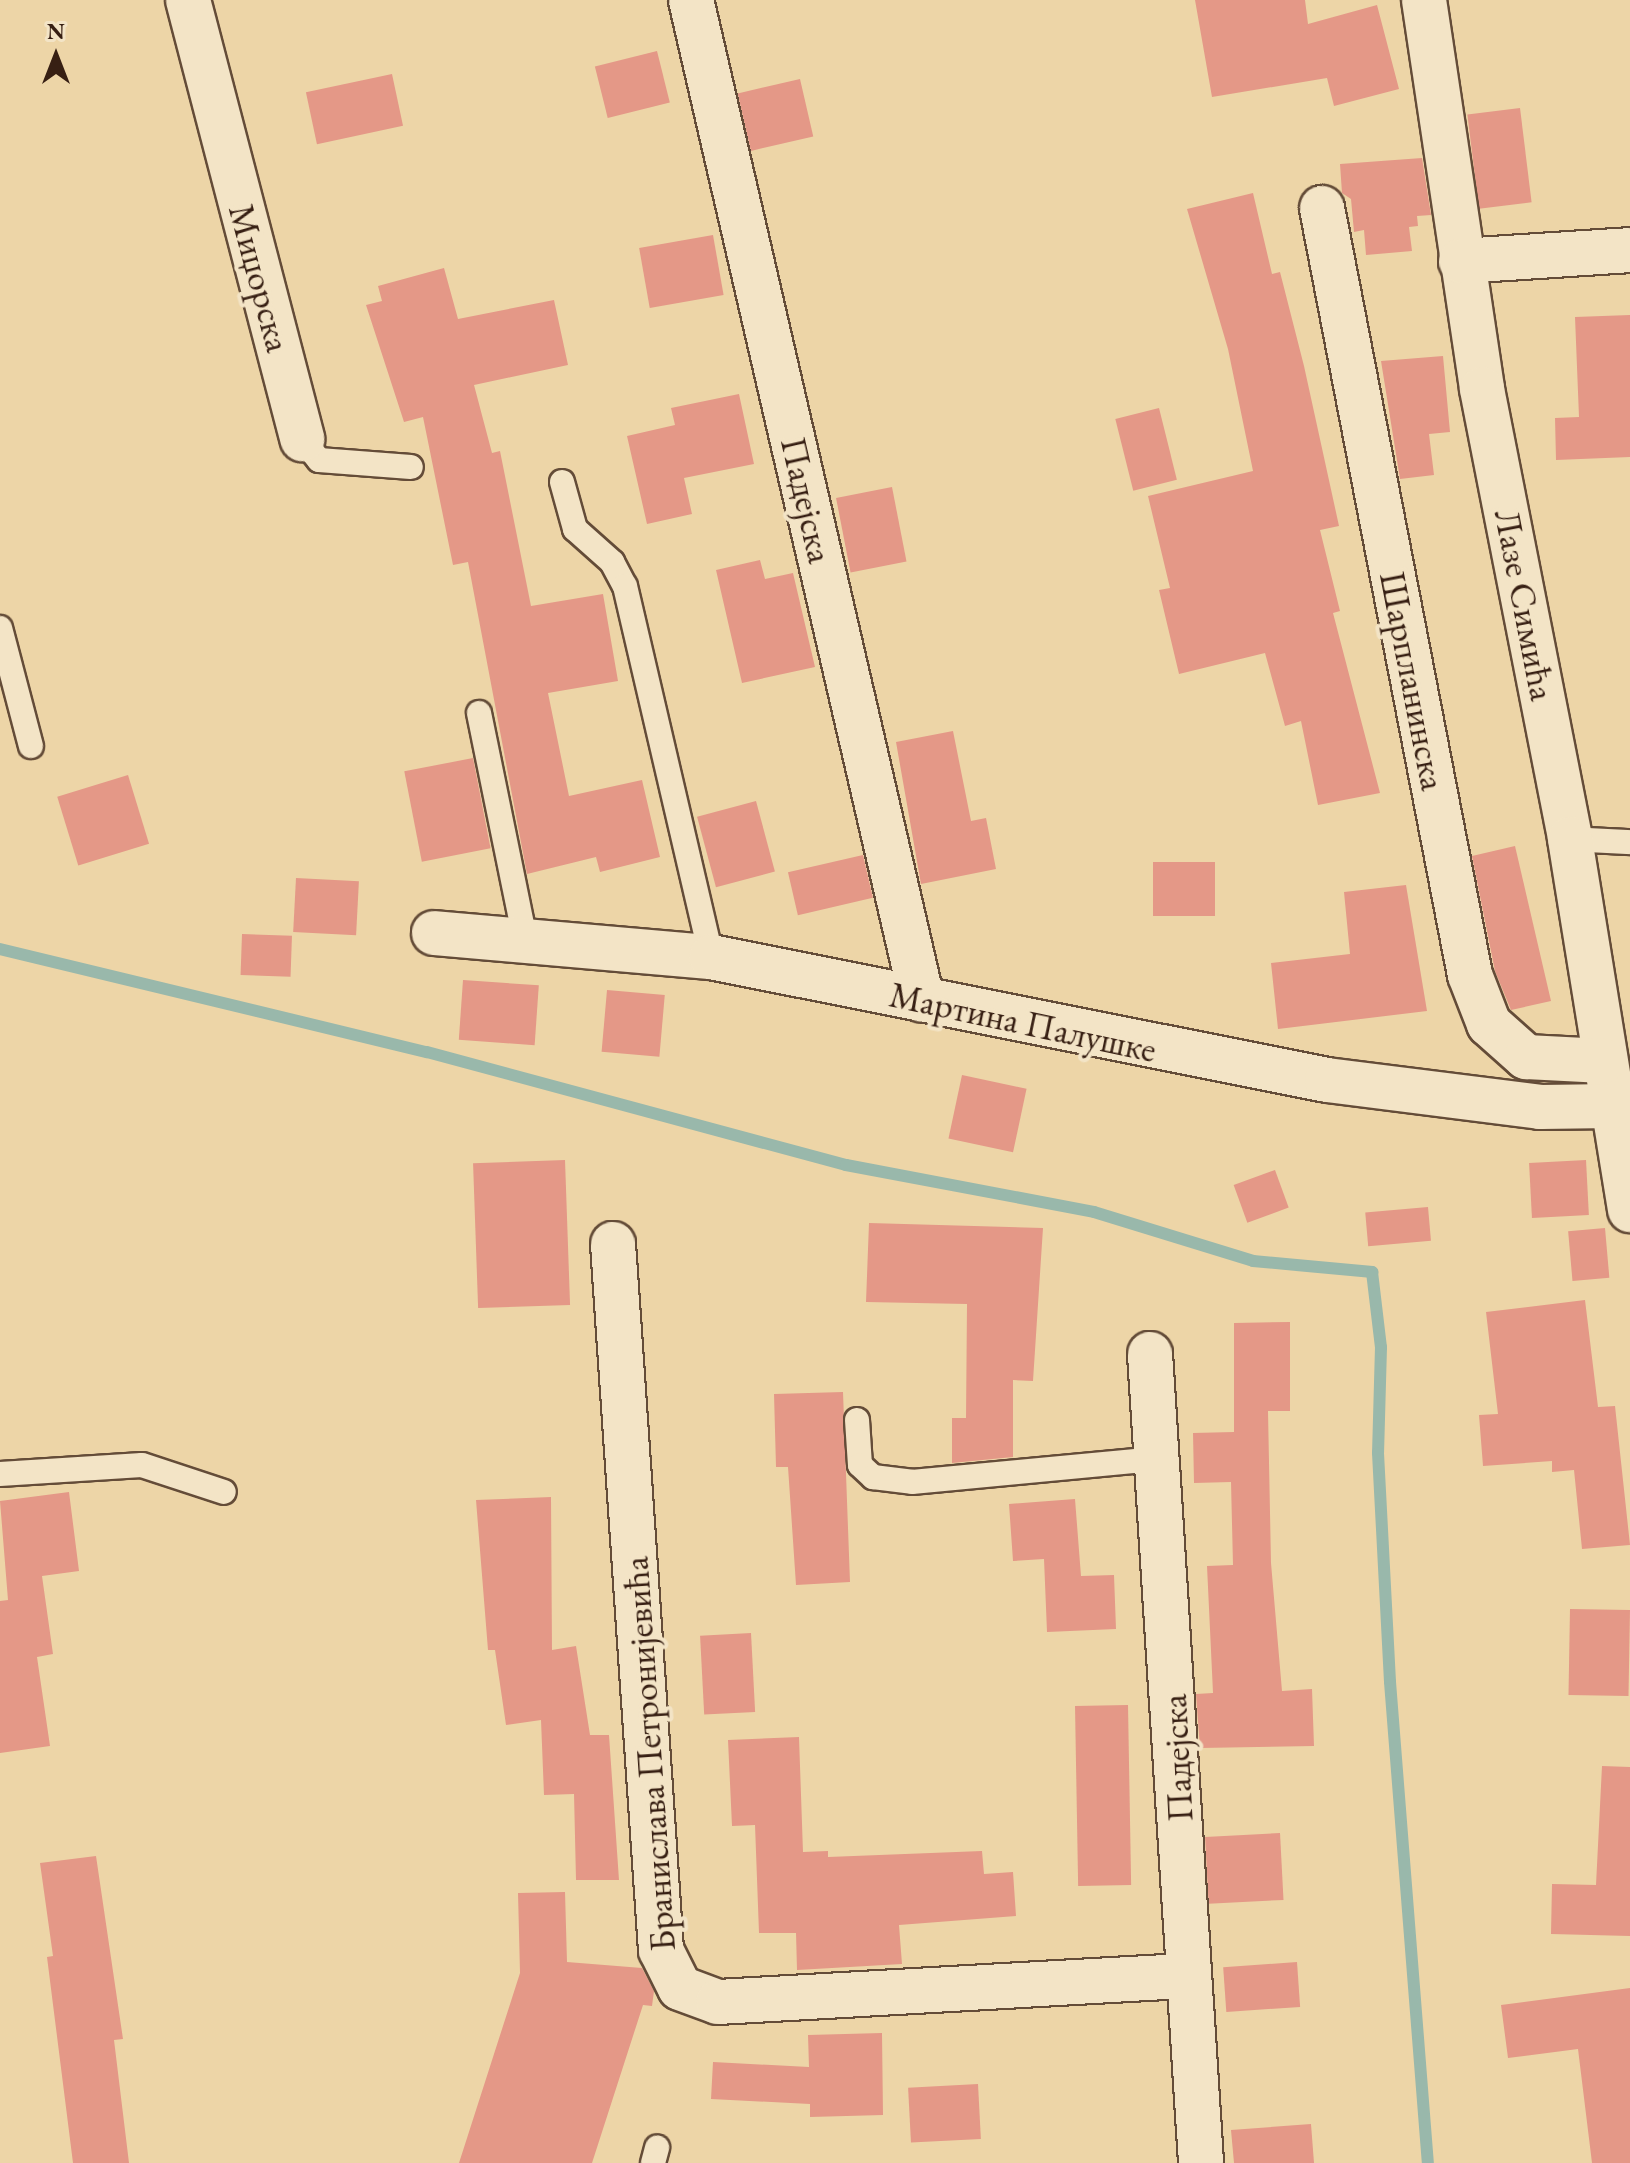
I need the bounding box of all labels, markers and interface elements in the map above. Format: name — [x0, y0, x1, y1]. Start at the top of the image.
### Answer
north arrow — [16, 16, 96, 96]
text: N — [47, 17, 65, 46]
street label: Миџорска — [220, 199, 300, 357]
street label: Падејска — [772, 433, 842, 567]
street label: Лазе Симића — [1485, 506, 1565, 704]
street label: Шарпланинска — [1371, 568, 1455, 794]
street label: Мартина Палушке — [886, 973, 1160, 1071]
street label: Бранислава Петронијевића — [614, 1555, 684, 1953]
street label: Падејска — [1152, 1693, 1202, 1823]

